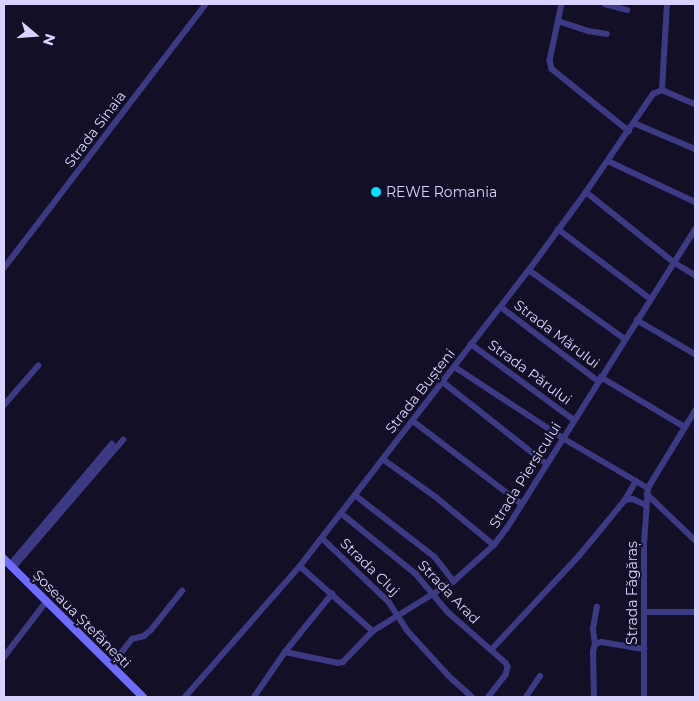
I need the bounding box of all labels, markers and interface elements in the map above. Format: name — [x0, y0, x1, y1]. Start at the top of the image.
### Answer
north arrow — [10, 10, 60, 60]
text: N — [39, 31, 60, 48]
street label: Strada Sinaia — [61, 88, 129, 170]
place label: REWE Romania — [386, 184, 497, 200]
marker: REWE Romania — [370, 186, 382, 198]
street label: Strada Mărului — [511, 296, 603, 372]
street label: Strada Părului — [485, 336, 575, 408]
street label: Strada Bușteni — [382, 345, 458, 437]
street label: Strada Piersicului — [486, 419, 564, 531]
street label: Strada Cluj — [337, 535, 403, 599]
street label: Strada Făgăraș — [624, 541, 640, 645]
street label: Strada Arad — [415, 557, 483, 627]
street label: Șoseaua Ștefănești — [30, 567, 134, 671]

